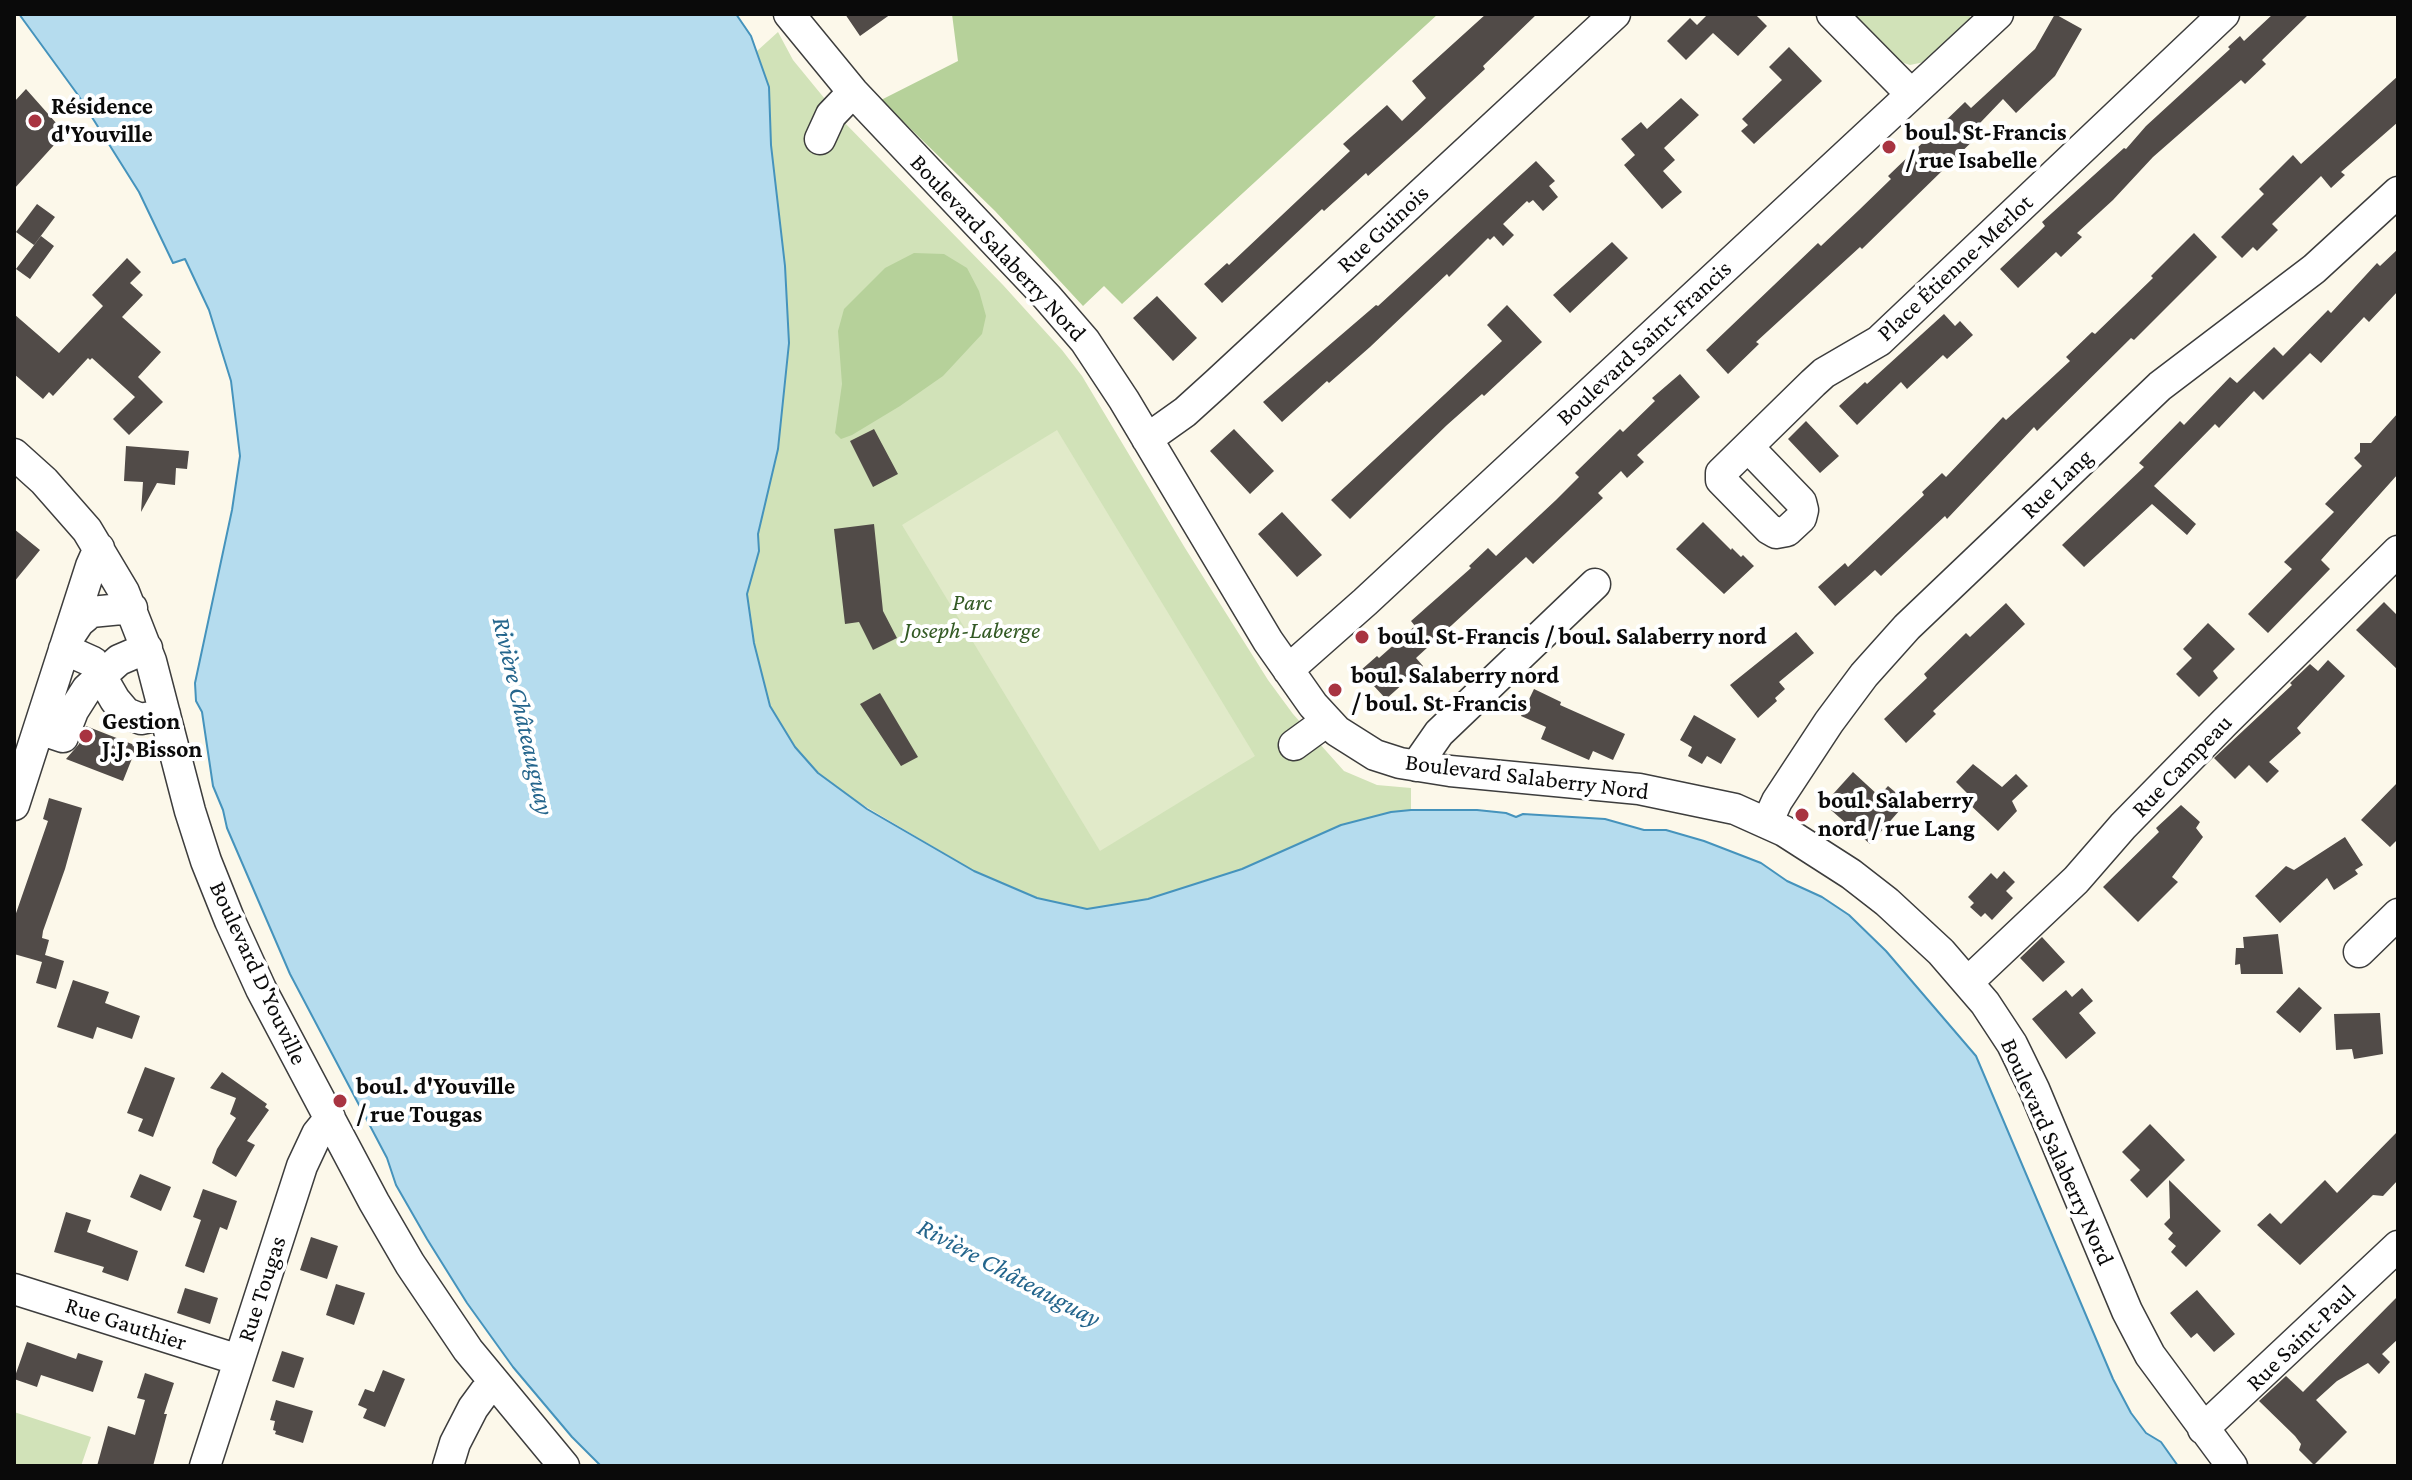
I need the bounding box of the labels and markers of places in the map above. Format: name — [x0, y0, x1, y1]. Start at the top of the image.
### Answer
place label: Résidence d'Youville — [51, 93, 153, 149]
marker: Résidence d'Youville — [26, 112, 44, 130]
place label: boul. St-Francis / rue Isabelle — [1905, 119, 2067, 175]
marker: boul. St-Francis / rue Isabelle — [1880, 138, 1898, 156]
place label: boul. St-Francis / boul. Salaberry nord — [1378, 623, 1767, 651]
marker: boul. St-Francis / boul. Salaberry nord — [1353, 628, 1371, 646]
place label: boul. Salaberry nord / boul. St-Francis — [1351, 662, 1559, 718]
marker: boul. Salaberry nord / boul. St-Francis — [1326, 681, 1344, 699]
place label: Gestion J.J. Bisson — [102, 708, 202, 764]
marker: Gestion J.J. Bisson — [77, 727, 95, 745]
place label: boul. Salaberry nord / rue Lang — [1818, 787, 1975, 843]
marker: boul. Salaberry nord / rue Lang — [1793, 806, 1811, 824]
place label: boul. d'Youville / rue Tougas — [356, 1073, 515, 1129]
marker: boul. d'Youville / rue Tougas — [331, 1092, 349, 1110]

